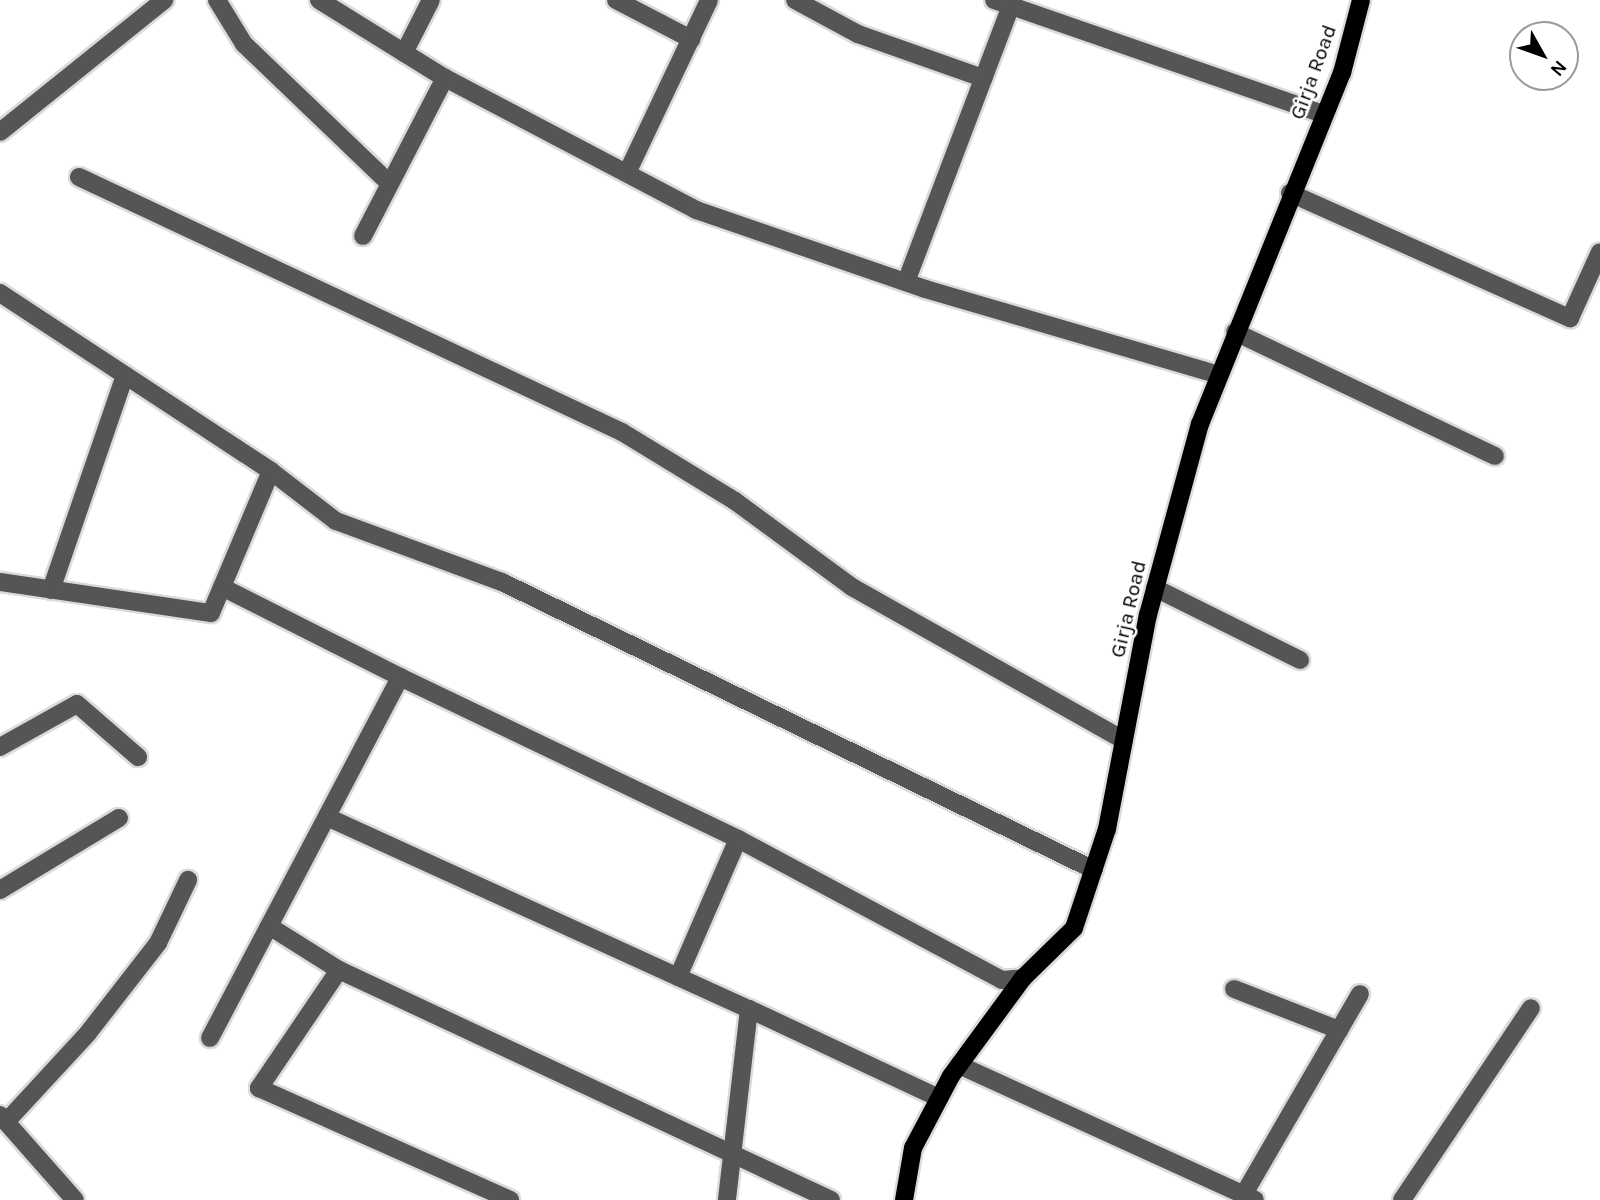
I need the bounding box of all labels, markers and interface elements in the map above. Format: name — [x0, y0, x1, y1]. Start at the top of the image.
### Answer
street label: Girja Road — [1284, 21, 1342, 123]
north arrow — [1509, 21, 1579, 91]
text: N — [1546, 56, 1571, 81]
street label: Girja Road — [1105, 558, 1151, 660]

